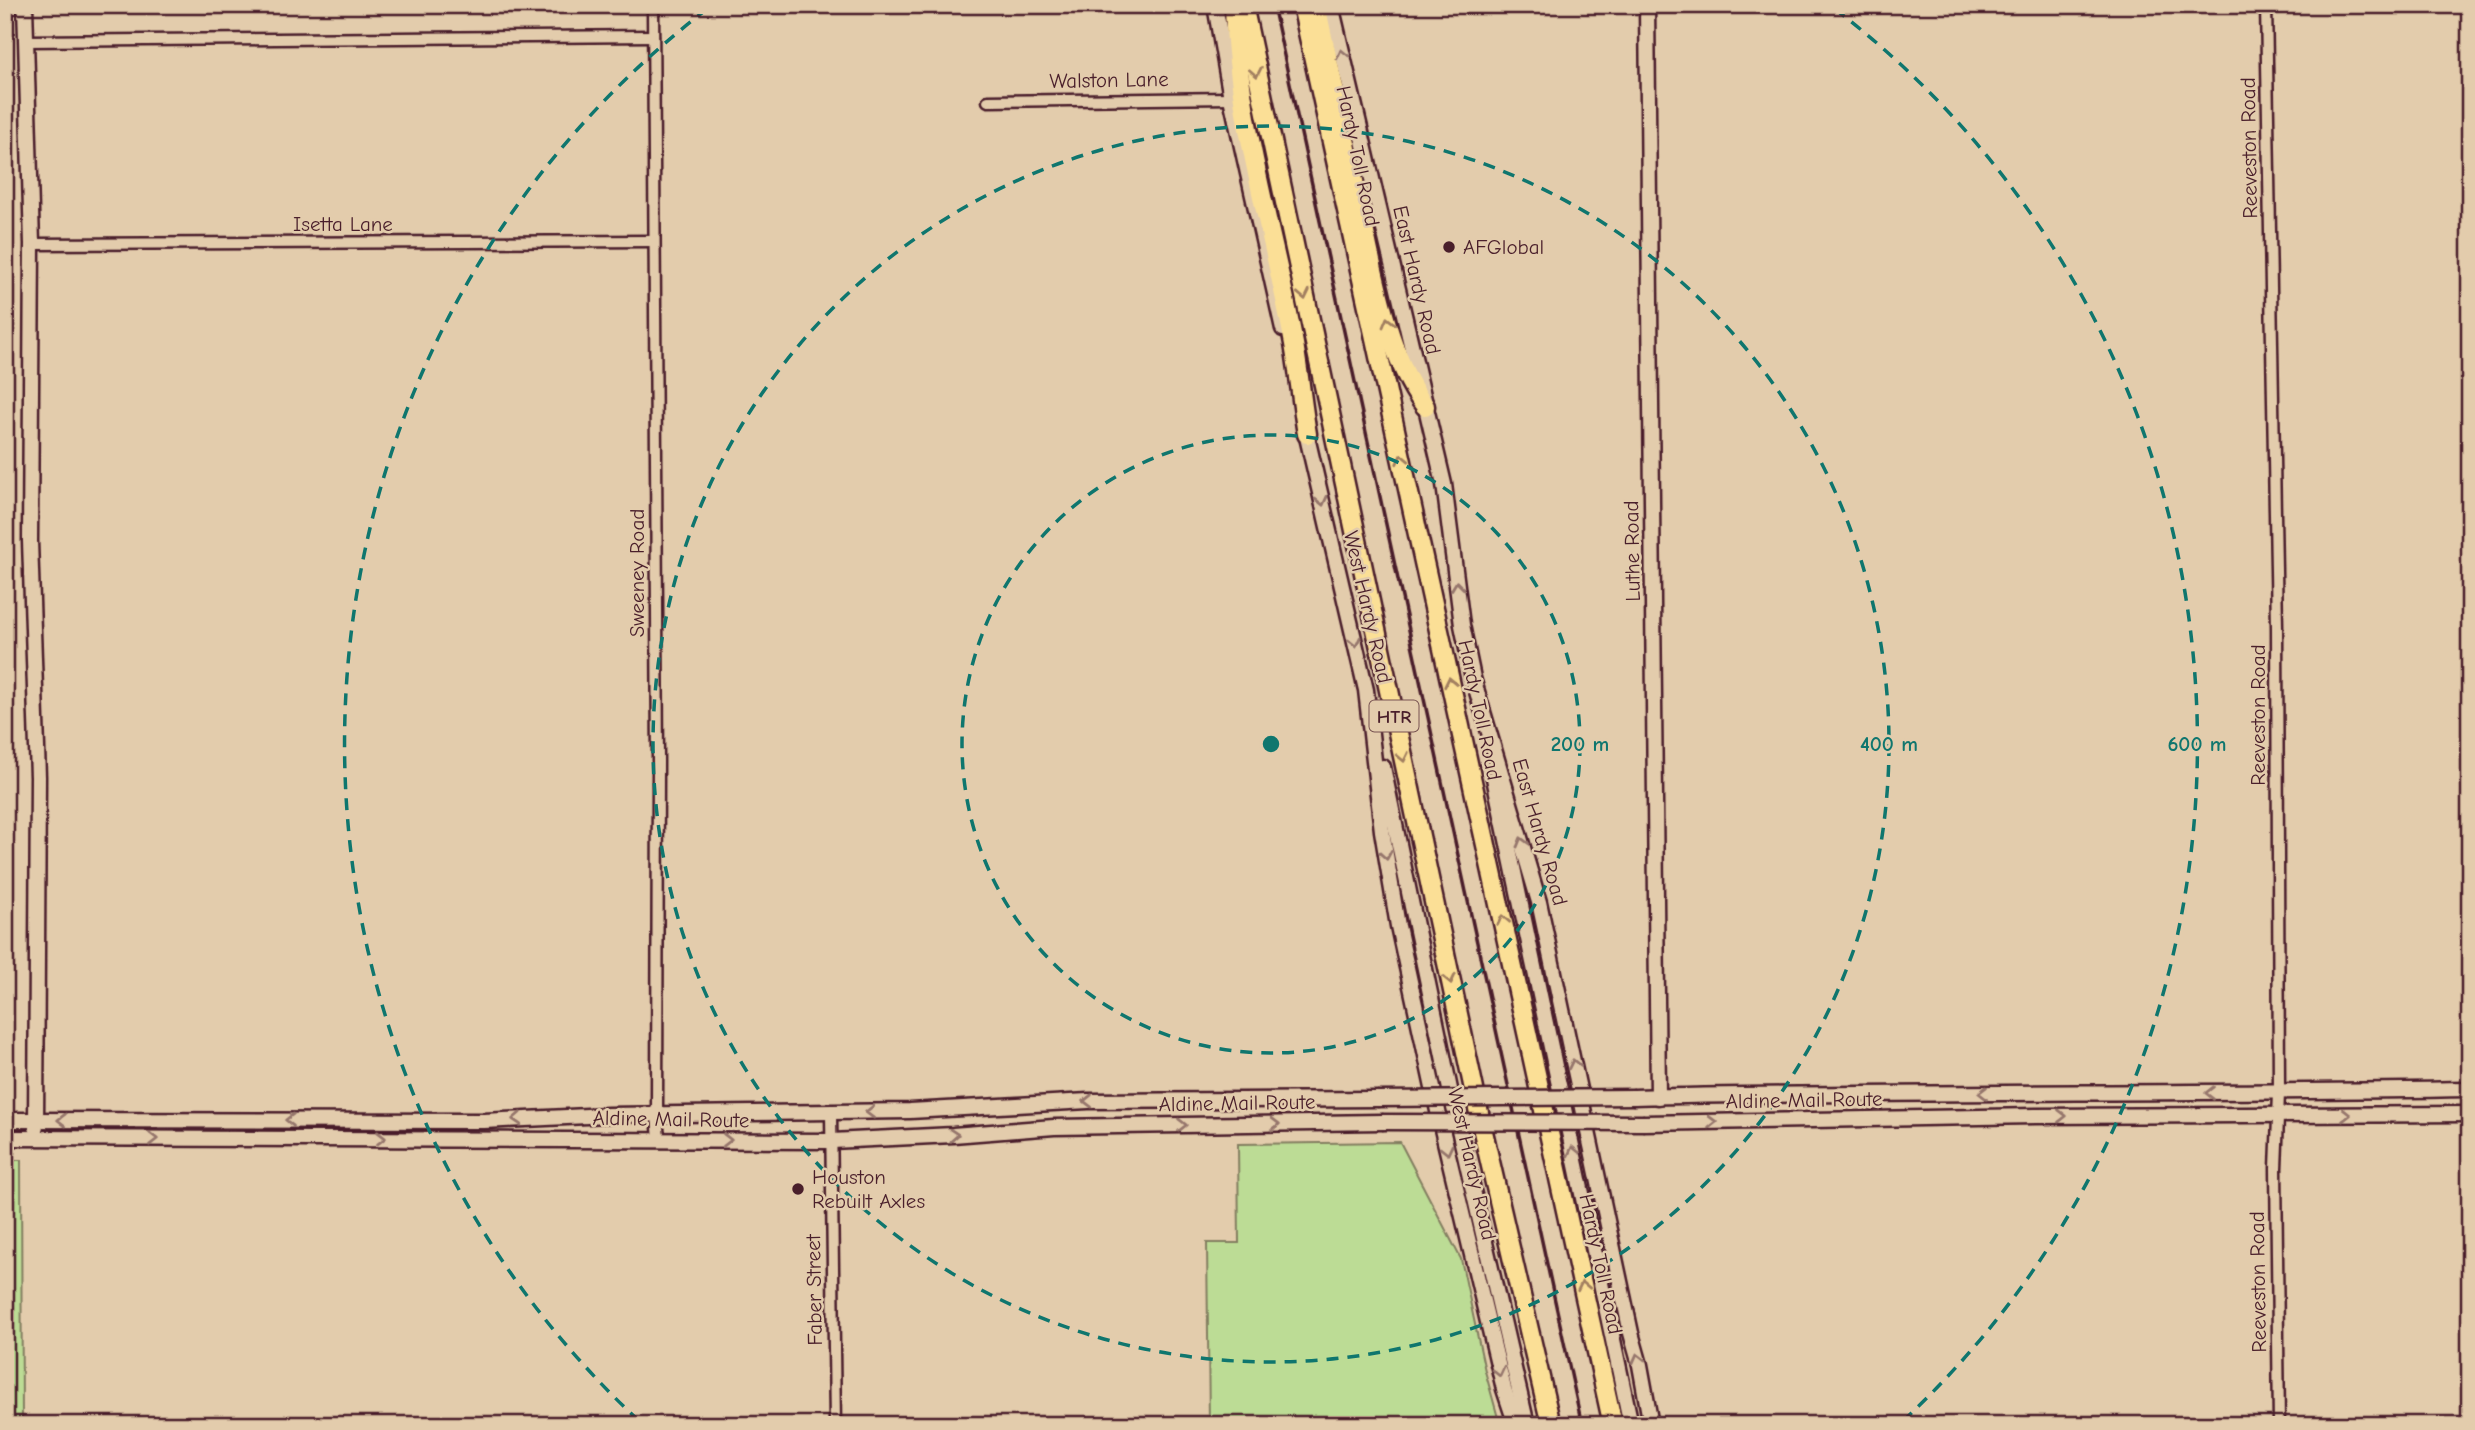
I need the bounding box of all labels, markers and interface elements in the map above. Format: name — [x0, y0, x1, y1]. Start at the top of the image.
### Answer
one-way arrow — [1336, 48, 1350, 60]
one-way arrow — [1248, 66, 1263, 78]
street label: Walston Lane — [1049, 67, 1169, 93]
street label: Reeveston Road — [2236, 77, 2262, 219]
street label: Hardy Toll Road — [1331, 84, 1385, 228]
street label: East Hardy Road — [1388, 203, 1446, 357]
street label: Isetta Lane — [293, 212, 393, 236]
place label: AFGlobal — [1463, 235, 1544, 259]
marker: AFGlobal — [1441, 239, 1457, 255]
one-way arrow — [1295, 289, 1310, 301]
one-way arrow — [1382, 316, 1396, 328]
one-way arrow — [1395, 453, 1410, 465]
one-way arrow — [1314, 495, 1329, 507]
street label: Luthe Road — [1619, 500, 1645, 602]
street label: Sweeney Road — [625, 509, 649, 637]
street label: West Hardy Road — [1339, 528, 1397, 686]
one-way arrow — [1449, 581, 1464, 592]
one-way arrow — [1347, 635, 1361, 647]
street label: Hardy Toll Road — [1453, 638, 1507, 782]
street label: Reeveston Road — [2246, 644, 2270, 786]
one-way arrow — [1444, 676, 1459, 688]
road number: HTR — [1370, 701, 1418, 732]
centre of rings — [1259, 732, 1283, 756]
text: 200 m — [1551, 732, 1609, 756]
text: 400 m — [1860, 732, 1918, 756]
text: 600 m — [2167, 732, 2227, 756]
one-way arrow — [1394, 751, 1409, 763]
street label: East Hardy Road — [1508, 756, 1572, 908]
one-way arrow — [1515, 837, 1530, 849]
one-way arrow — [1378, 850, 1393, 861]
one-way arrow — [1496, 915, 1511, 927]
one-way arrow — [1442, 973, 1457, 985]
one-way arrow — [1568, 1058, 1583, 1070]
street label: West Hardy Road — [1443, 1085, 1501, 1243]
one-way arrow — [1977, 1085, 1988, 1101]
one-way arrow — [2205, 1085, 2215, 1101]
street label: Aldine Mail Route — [1725, 1087, 1883, 1113]
street label: Aldine Mail Route — [1158, 1090, 1316, 1116]
one-way arrow — [1082, 1093, 1093, 1109]
one-way arrow — [865, 1104, 876, 1119]
street label: Aldine Mail Route — [592, 1106, 750, 1132]
one-way arrow — [2340, 1107, 2351, 1122]
one-way arrow — [2057, 1108, 2068, 1124]
one-way arrow — [56, 1112, 67, 1128]
one-way arrow — [284, 1112, 294, 1128]
one-way arrow — [511, 1112, 522, 1127]
one-way arrow — [1707, 1114, 1718, 1130]
one-way arrow — [1270, 1116, 1281, 1132]
one-way arrow — [1177, 1117, 1187, 1133]
one-way arrow — [949, 1128, 960, 1143]
one-way arrow — [376, 1130, 387, 1146]
one-way arrow — [149, 1131, 159, 1147]
one-way arrow — [722, 1132, 733, 1148]
one-way arrow — [1439, 1144, 1453, 1156]
one-way arrow — [1567, 1145, 1581, 1157]
place label: Houston Rebuilt Axles — [812, 1165, 925, 1213]
marker: Houston Rebuilt Axles — [790, 1181, 806, 1197]
street label: Hardy Toll Road — [1574, 1192, 1628, 1336]
street label: Reeveston Road — [2245, 1211, 2271, 1353]
street label: Faber Street — [801, 1233, 827, 1346]
one-way arrow — [1577, 1280, 1591, 1292]
one-way arrow — [1632, 1352, 1646, 1364]
one-way arrow — [1491, 1365, 1506, 1377]

